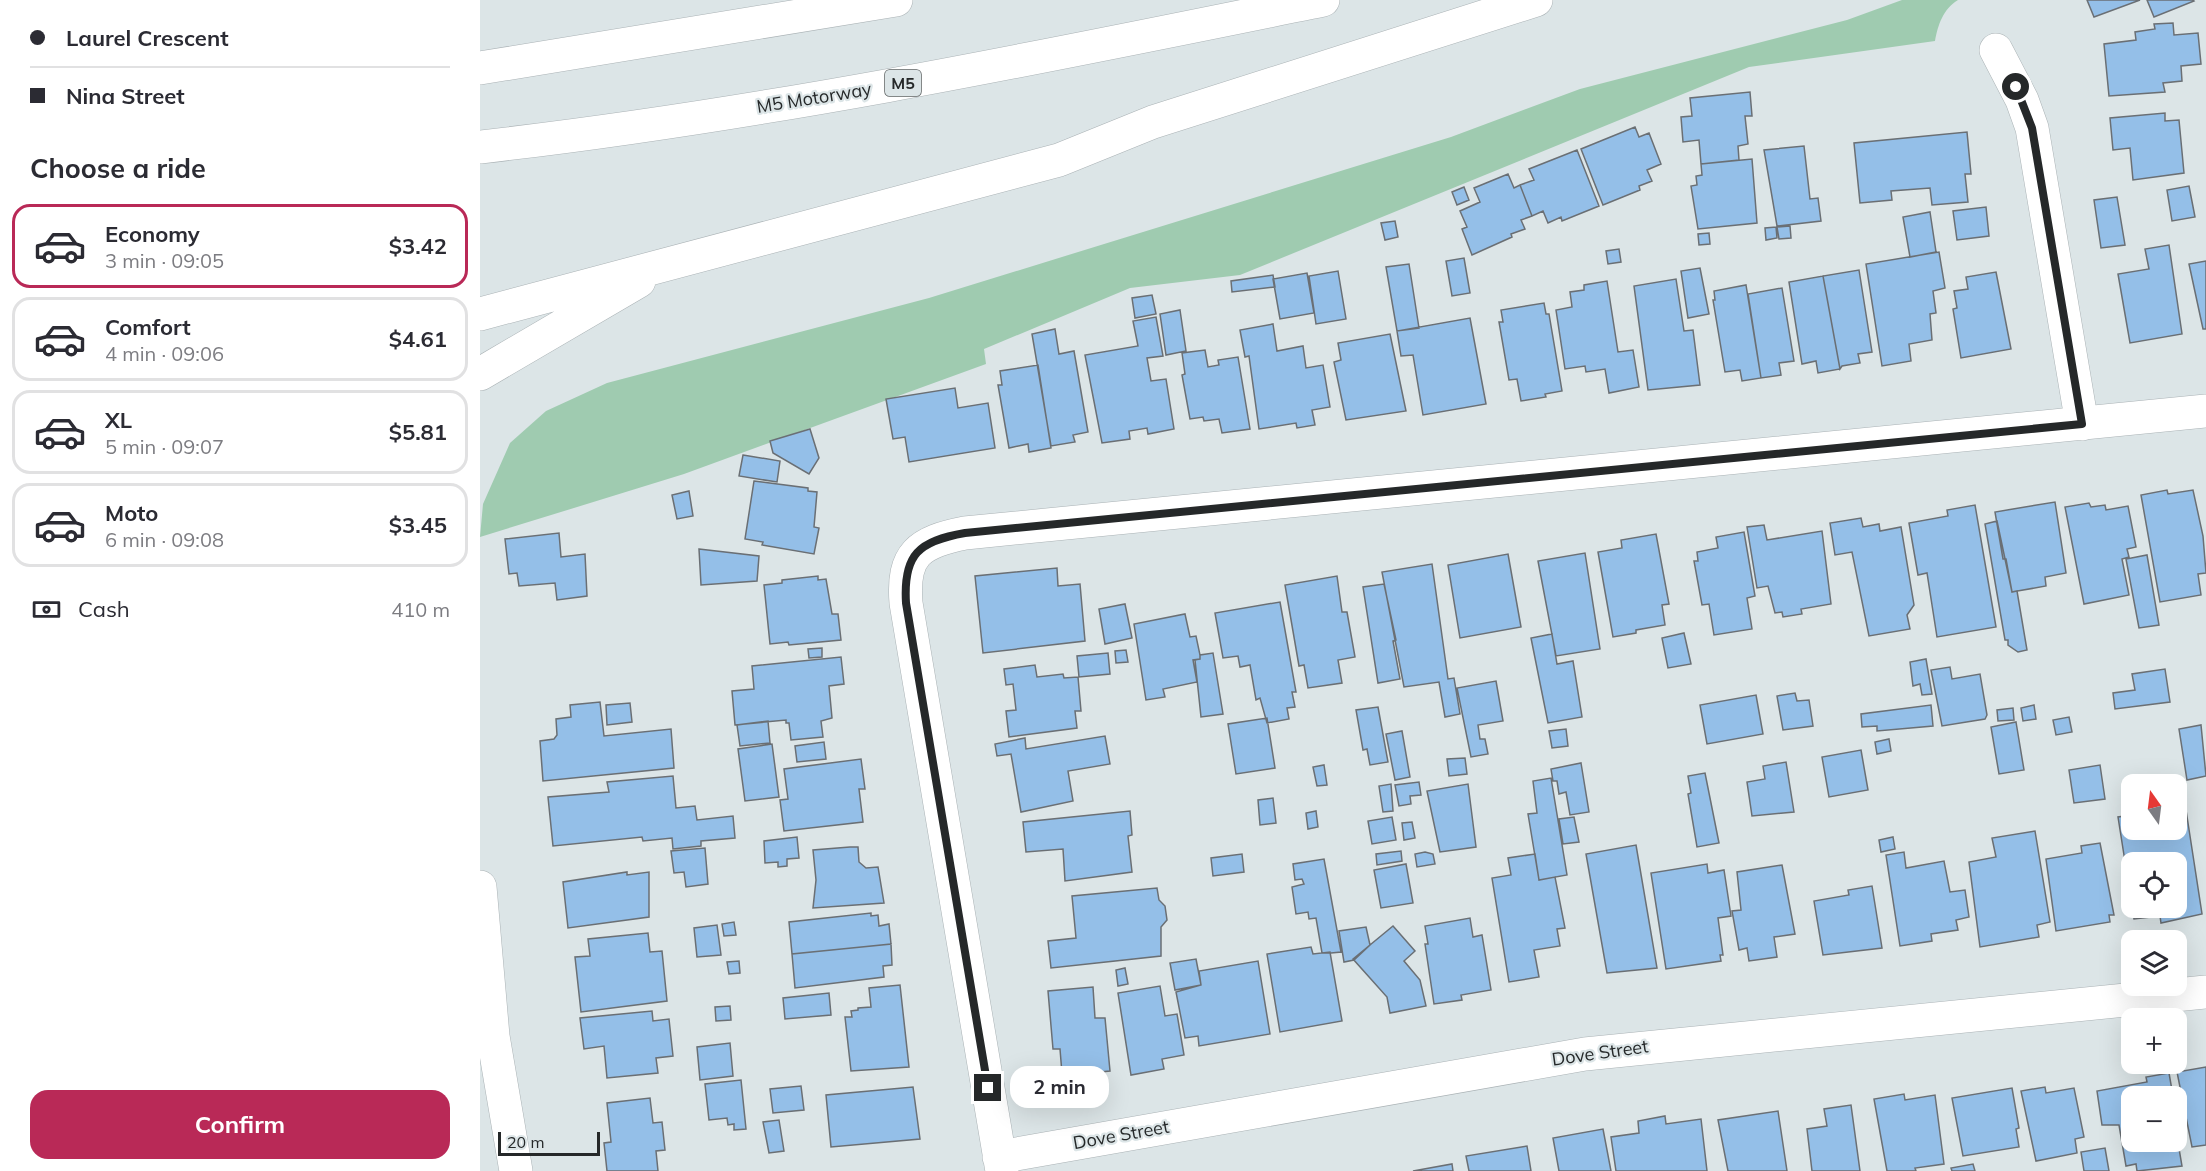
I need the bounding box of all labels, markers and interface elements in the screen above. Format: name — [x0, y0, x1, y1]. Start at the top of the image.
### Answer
text: Laurel Crescent — [66, 24, 229, 52]
road number: M5 — [885, 70, 921, 96]
route start — [2002, 73, 2029, 100]
street label: M5 Motorway — [755, 77, 873, 118]
text: Nina Street — [66, 82, 185, 110]
text: Choose a ride — [30, 151, 206, 185]
icon: car — [33, 219, 87, 273]
text: Economy — [105, 220, 200, 248]
text: $3.42 — [389, 232, 447, 260]
text: 3 min · 09:05 — [105, 248, 224, 273]
icon: car — [33, 312, 87, 366]
text: Comfort — [105, 313, 191, 341]
text: $4.61 — [389, 325, 447, 353]
text: 4 min · 09:06 — [105, 341, 224, 366]
icon: car — [33, 405, 87, 459]
text: XL — [105, 406, 132, 434]
text: $5.81 — [389, 418, 447, 446]
text: 5 min · 09:07 — [105, 434, 224, 459]
icon: car — [33, 498, 87, 552]
text: Moto — [105, 499, 158, 527]
text: $3.45 — [389, 511, 447, 539]
text: 6 min · 09:08 — [105, 527, 224, 552]
icon: cash — [30, 593, 63, 626]
text: Cash — [78, 595, 130, 623]
text: 410 m — [391, 597, 450, 622]
north arrow — [2121, 774, 2187, 840]
map controls — [2121, 774, 2187, 1152]
button: locate — [2121, 852, 2187, 918]
button: layers — [2121, 930, 2187, 996]
button: + — [2121, 1008, 2187, 1074]
street label: Dove Street — [1550, 1034, 1650, 1071]
callout: 2 min — [1009, 1067, 1108, 1109]
route end — [974, 1074, 1001, 1101]
text: 2 min — [1033, 1074, 1086, 1099]
button: − — [2121, 1086, 2187, 1152]
button: Confirm — [30, 1090, 450, 1159]
street label: Dove Street — [1071, 1115, 1171, 1154]
scale bar — [498, 1129, 600, 1156]
text: 20 m — [507, 1132, 544, 1152]

